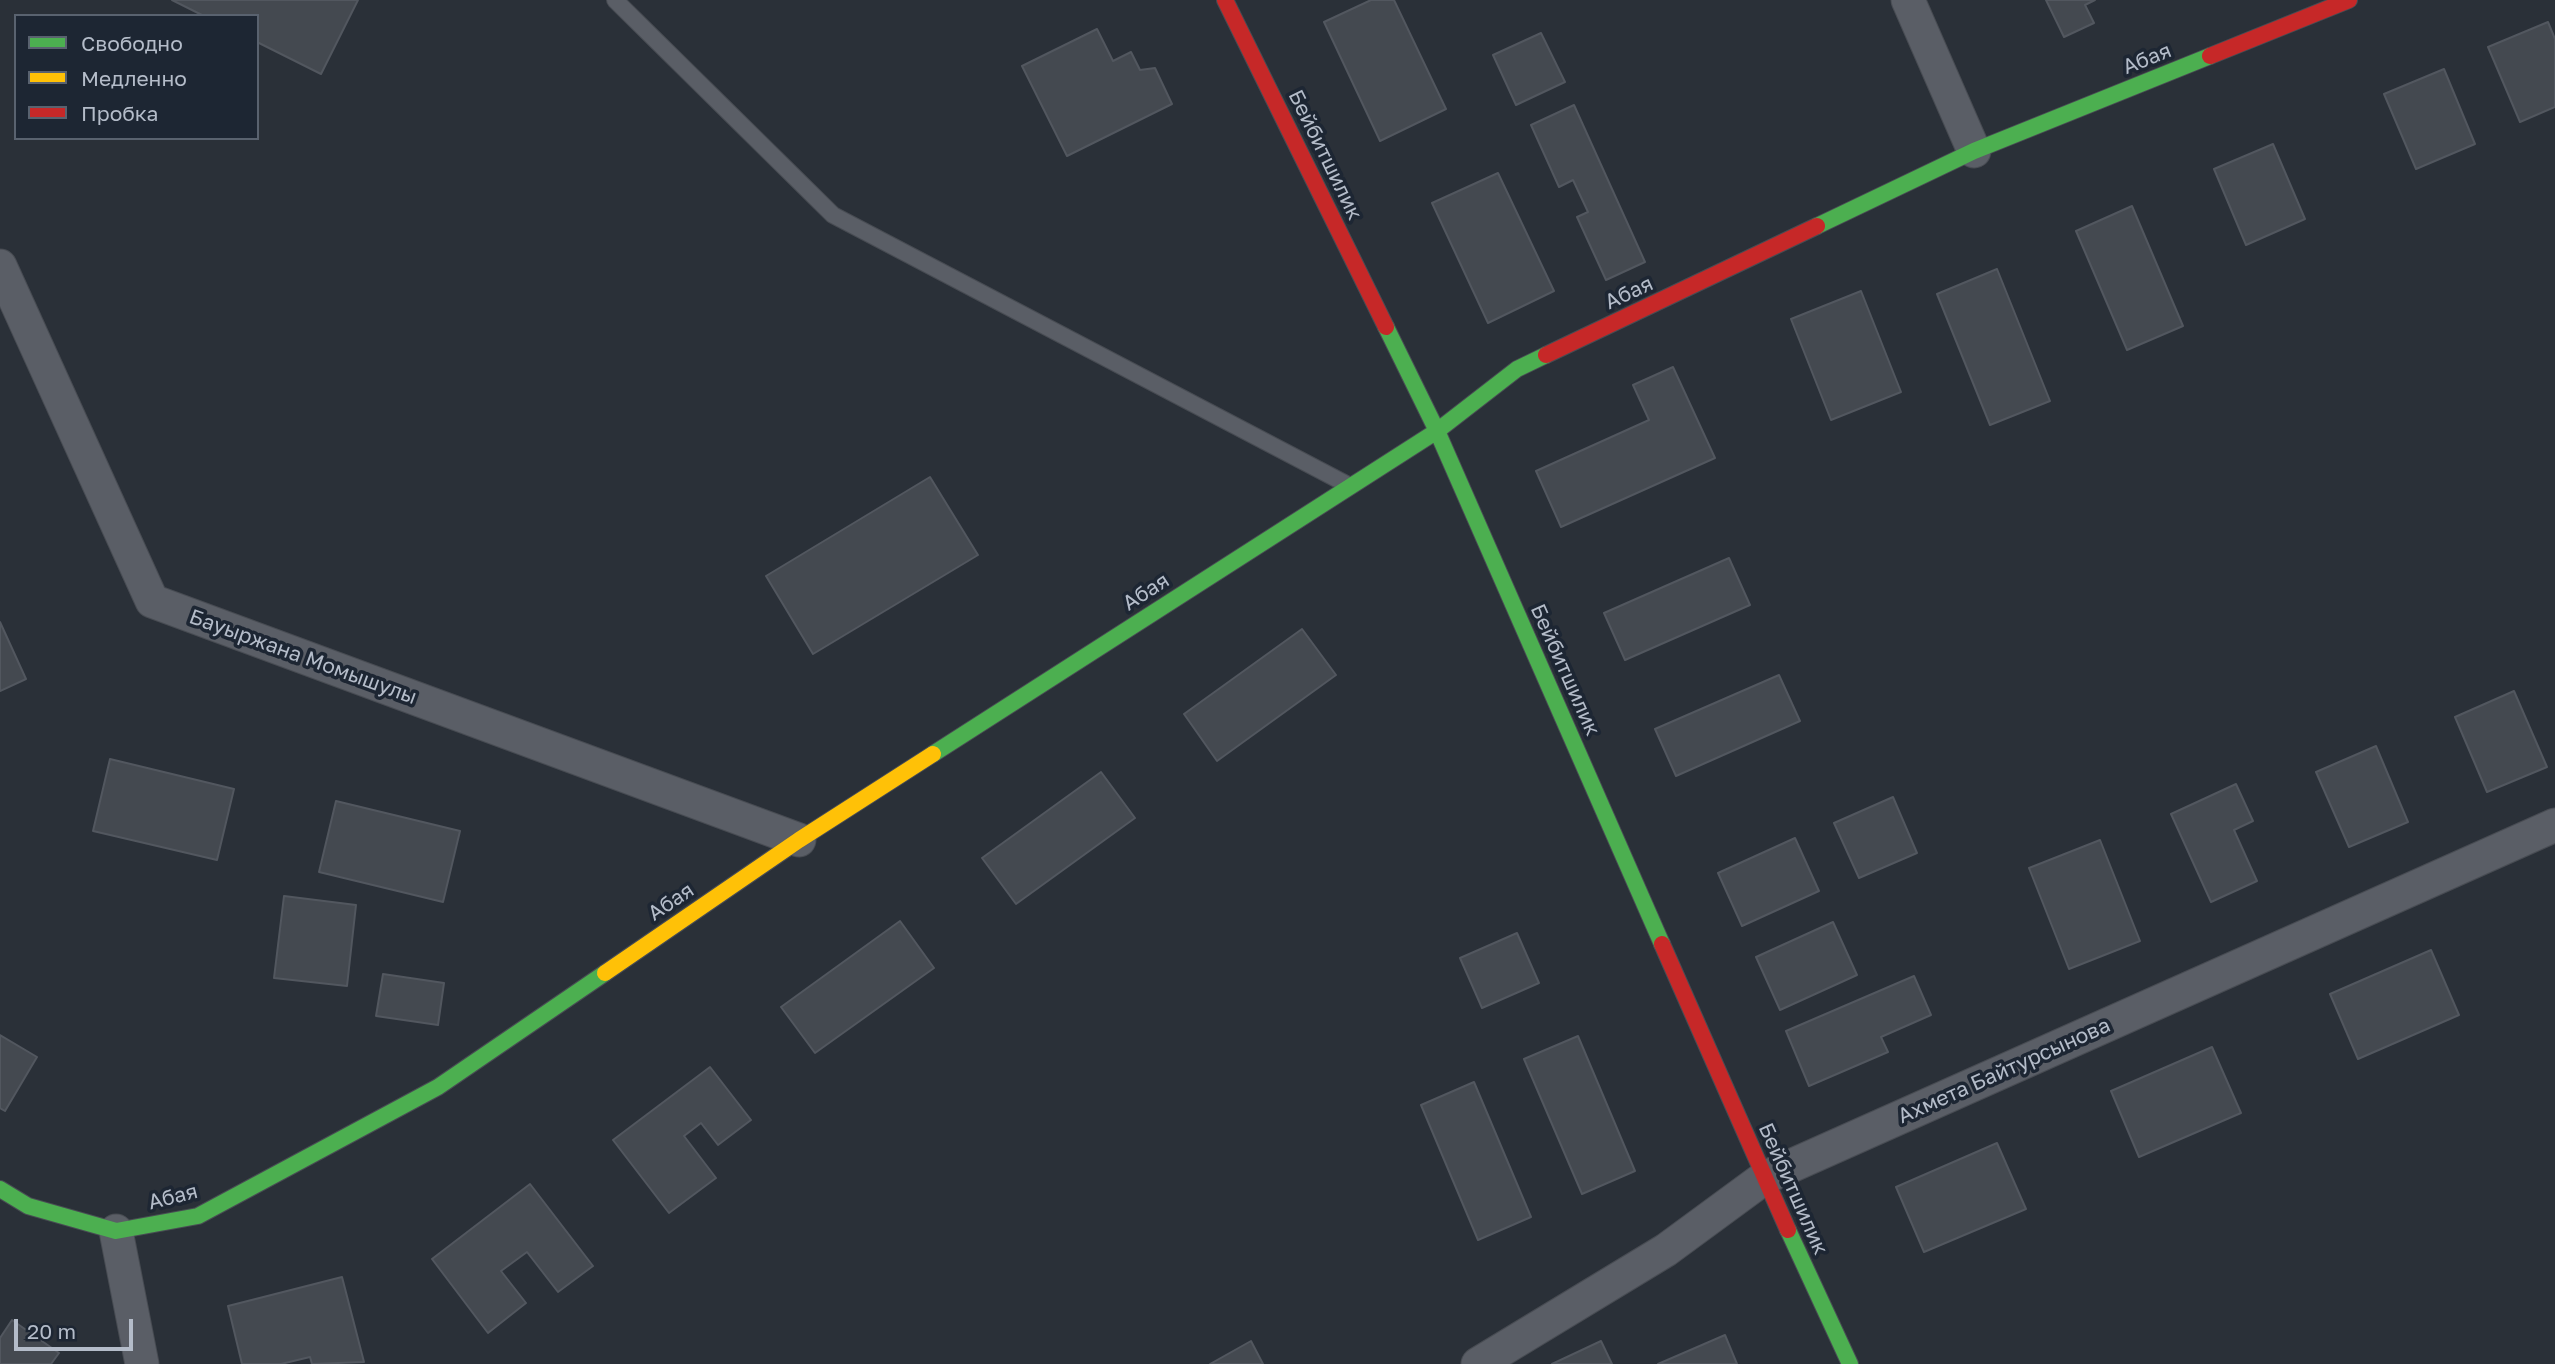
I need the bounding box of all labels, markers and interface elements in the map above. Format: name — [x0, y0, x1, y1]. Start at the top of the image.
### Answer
legend — [14, 14, 259, 140]
text: Свободно — [81, 30, 183, 56]
street label: Абая — [2119, 38, 2175, 80]
text: Медленно — [81, 65, 187, 91]
street label: Бейбитшилик — [1283, 86, 1367, 224]
text: Пробка — [81, 100, 159, 126]
street label: Абая — [1601, 271, 1657, 315]
street label: Абая — [1118, 568, 1174, 616]
street label: Бейбитшилик — [1525, 600, 1605, 740]
street label: Бауыржана Момышулы — [186, 604, 420, 710]
street label: Абая — [643, 878, 699, 926]
street label: Ахмета Байтурсынова — [1894, 1013, 2114, 1129]
street label: Бейбитшилик — [1753, 1119, 1833, 1259]
street label: Абая — [146, 1179, 200, 1215]
scale bar — [18, 1304, 136, 1348]
text: 20 m — [27, 1318, 76, 1344]

